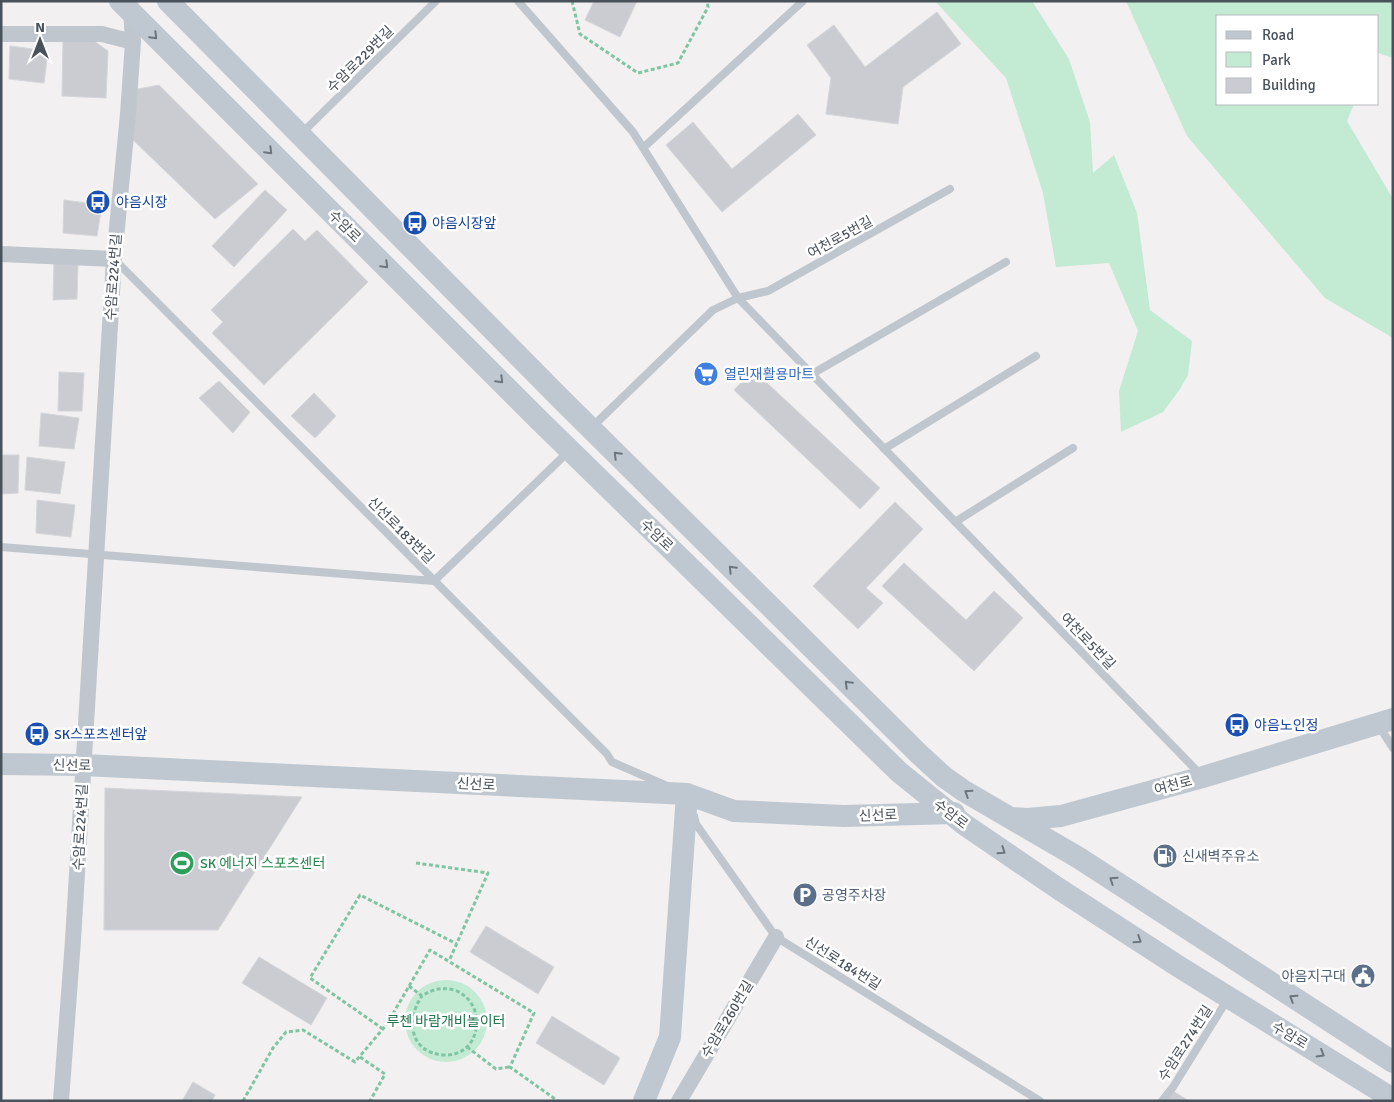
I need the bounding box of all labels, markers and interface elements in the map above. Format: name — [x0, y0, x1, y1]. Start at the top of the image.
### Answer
north arrow — [15, 15, 65, 65]
legend — [1216, 15, 1379, 105]
text: N — [35, 19, 45, 36]
street label: 수암로229번길 — [324, 23, 397, 96]
text: Road — [1262, 26, 1294, 44]
one-way arrow — [148, 30, 157, 39]
text: Park — [1262, 51, 1291, 69]
text: Building — [1262, 76, 1316, 94]
one-way arrow — [263, 145, 272, 154]
bus stop icon: 야음시장 — [85, 189, 111, 215]
place label: 야음시장 — [116, 194, 168, 211]
street label: 수암로 — [325, 207, 364, 246]
bus stop icon: 야음시장앞 — [402, 210, 428, 236]
street label: 여천로5번길 — [805, 213, 876, 262]
place label: 야음시장앞 — [432, 215, 497, 232]
street label: 수암로224번길 — [102, 233, 125, 321]
one-way arrow — [379, 259, 388, 268]
supermarket icon: 열린재활용마트 — [693, 361, 719, 387]
place label: 열린재활용마트 — [724, 366, 814, 383]
one-way arrow — [494, 374, 503, 383]
one-way arrow — [614, 452, 623, 461]
street label: 신선로183번길 — [364, 494, 437, 567]
street label: 수암로 — [637, 516, 677, 555]
one-way arrow — [729, 566, 738, 575]
street label: 여천로5번길 — [1057, 610, 1119, 673]
one-way arrow — [844, 681, 853, 690]
bus stop icon: 야음노인정 — [1224, 712, 1250, 738]
place label: 야음노인정 — [1254, 717, 1318, 734]
bus stop icon: SK스포츠센터앞 — [24, 721, 50, 747]
place label: SK스포츠센터앞 — [54, 726, 148, 743]
street label: 신선로 — [53, 757, 92, 774]
street label: 여천로 — [1152, 772, 1194, 799]
street label: 신선로 — [456, 775, 496, 794]
street label: 수암로224번길 — [70, 783, 91, 871]
one-way arrow — [964, 790, 973, 799]
street label: 수암로 — [930, 796, 971, 833]
street label: 신선로 — [858, 806, 898, 825]
fuel station icon: 신새벽주유소 — [1152, 843, 1178, 869]
one-way arrow — [997, 845, 1006, 854]
place label: 신새벽주유소 — [1182, 848, 1259, 865]
sports icon: SK 에너지 스포츠센터 — [169, 850, 195, 876]
place label: SK 에너지 스포츠센터 — [200, 855, 325, 872]
one-way arrow — [1110, 877, 1119, 886]
parking icon: 공영주차장 — [792, 882, 818, 908]
place label: 공영주차장 — [822, 887, 887, 904]
street label: 신선로184번길 — [801, 933, 884, 994]
one-way arrow — [1133, 934, 1142, 944]
public building icon: 야음지구대 — [1350, 963, 1376, 989]
place label: 야음지구대 — [1282, 968, 1346, 985]
street label: 수암로260번길 — [698, 978, 757, 1061]
one-way arrow — [1289, 995, 1299, 1004]
street label: 수암로274번길 — [1155, 1002, 1216, 1084]
park label: 루첸 바람개비놀이터 — [387, 1013, 506, 1030]
street label: 수암로 — [1269, 1018, 1311, 1053]
one-way arrow — [1315, 1047, 1324, 1057]

